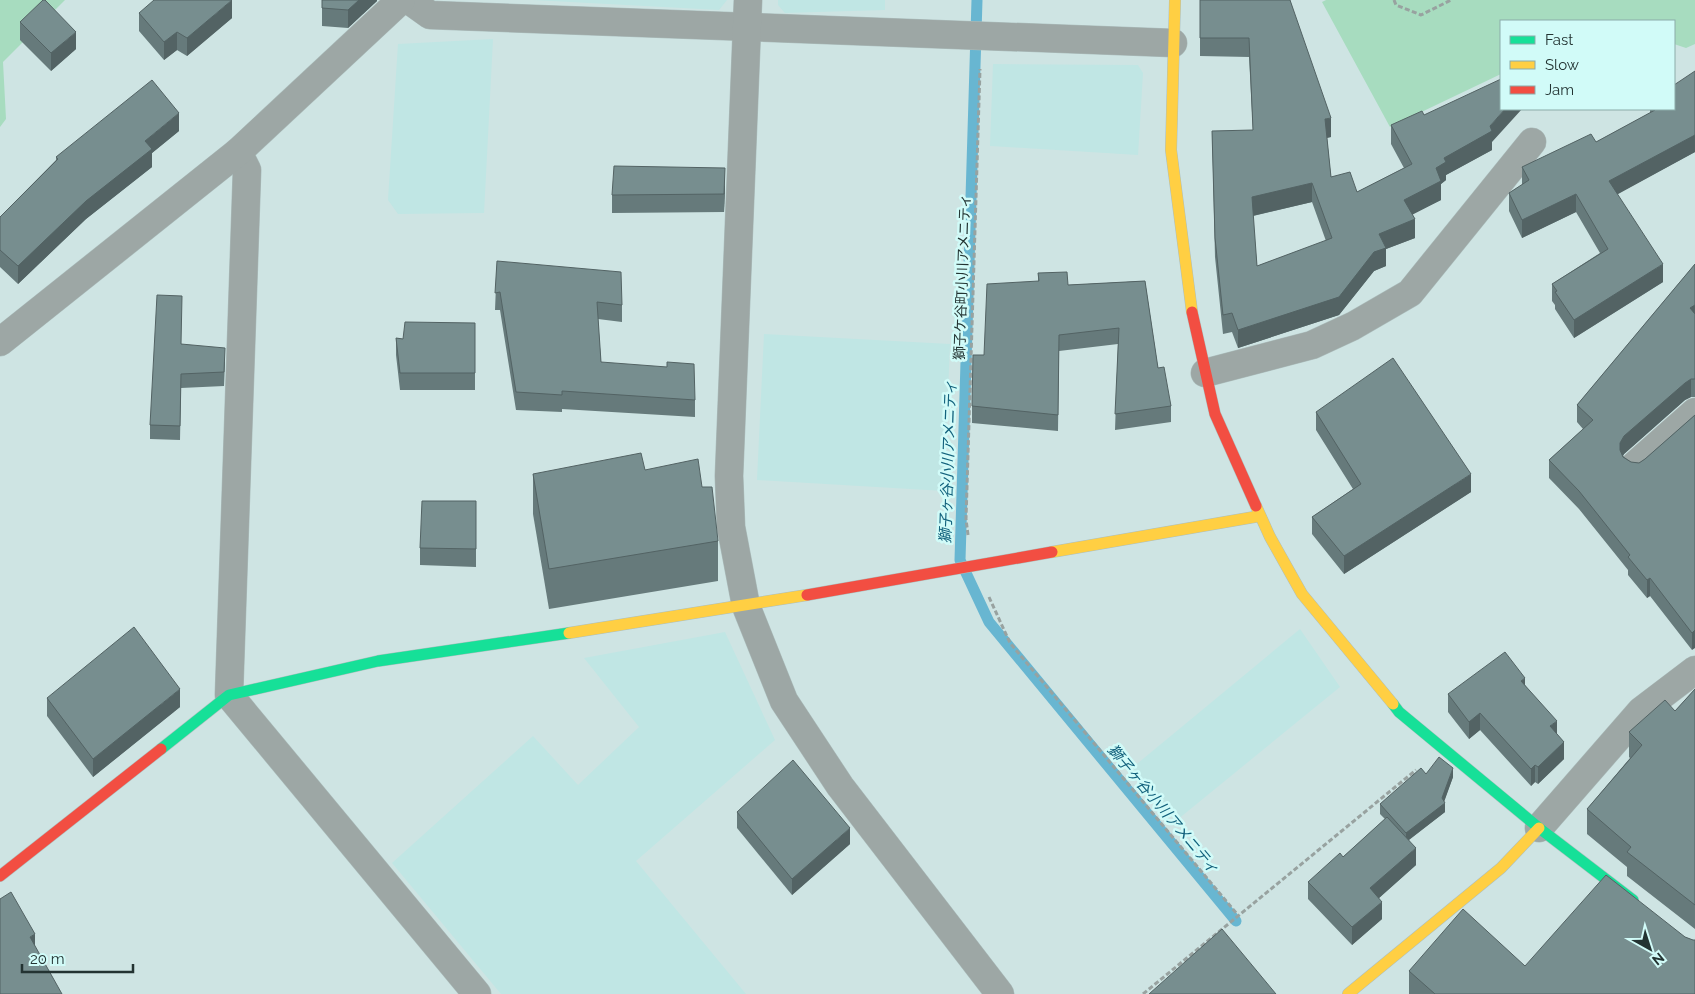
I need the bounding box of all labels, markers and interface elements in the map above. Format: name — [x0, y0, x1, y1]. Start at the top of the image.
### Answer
legend — [1500, 20, 1675, 110]
text: Fast — [1545, 31, 1573, 49]
text: Slow — [1545, 56, 1579, 74]
text: Jam — [1545, 81, 1574, 99]
street label: 獅子ケ谷町小川アメニティ — [951, 194, 973, 360]
water label: 獅子ヶ谷小川アメニティ — [936, 380, 960, 544]
water label: 獅子ヶ谷小川アメニティ — [1104, 741, 1222, 877]
north arrow — [1625, 924, 1675, 974]
scale bar — [22, 942, 134, 974]
text: 20 m — [30, 950, 65, 968]
text: N — [1649, 950, 1667, 969]

